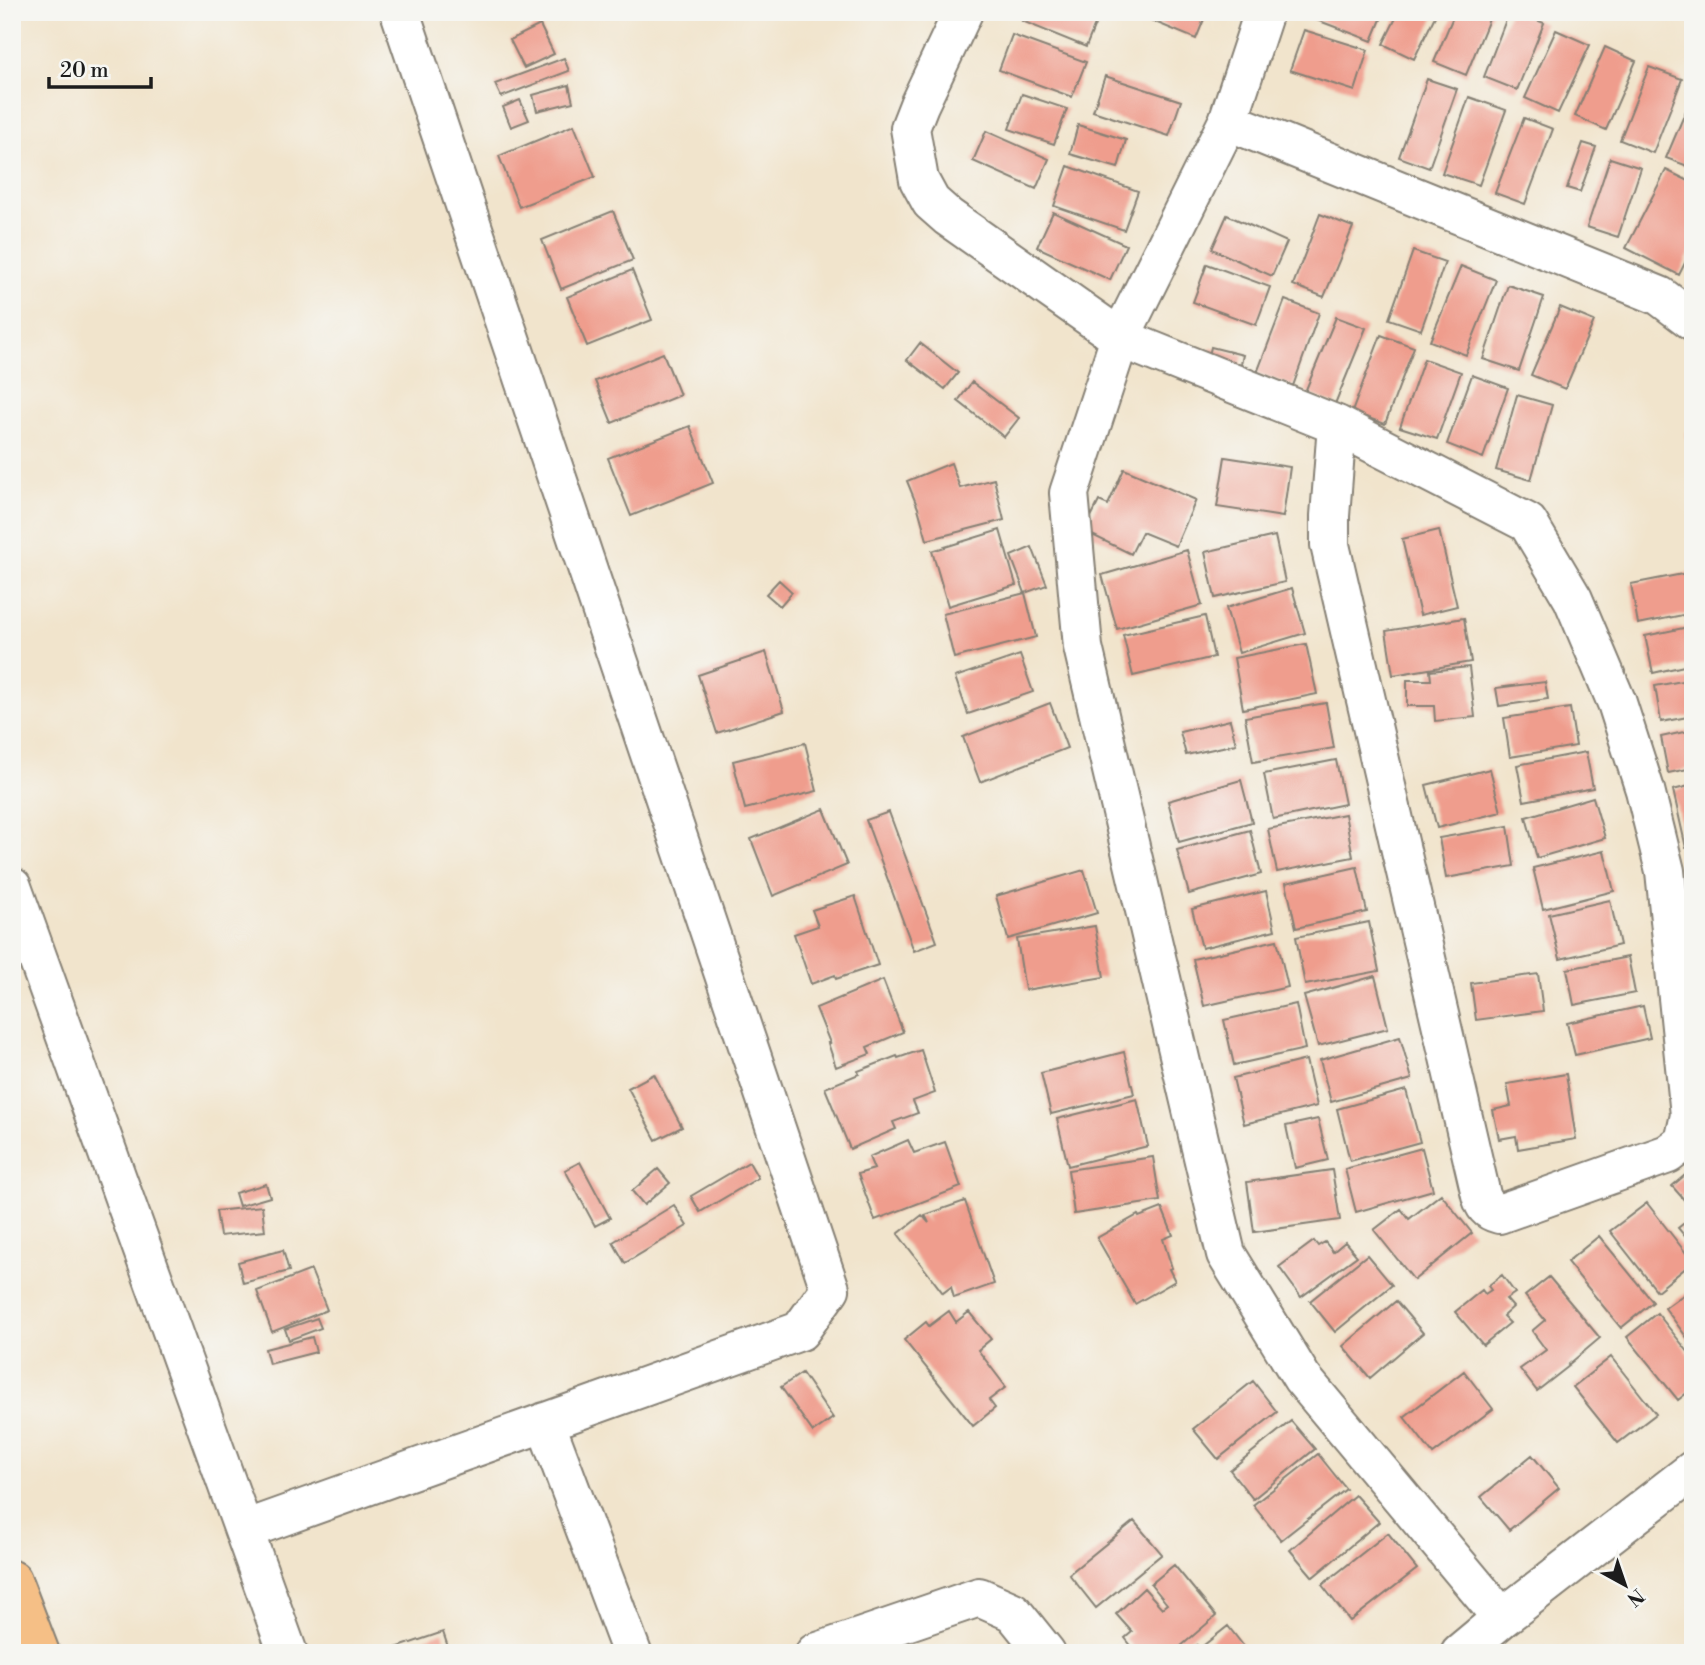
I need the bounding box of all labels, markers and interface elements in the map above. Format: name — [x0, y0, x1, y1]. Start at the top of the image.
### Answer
scale bar — [49, 46, 150, 90]
text: 20 m — [60, 58, 109, 84]
north arrow — [1590, 1550, 1660, 1620]
text: N — [1622, 1583, 1649, 1611]

